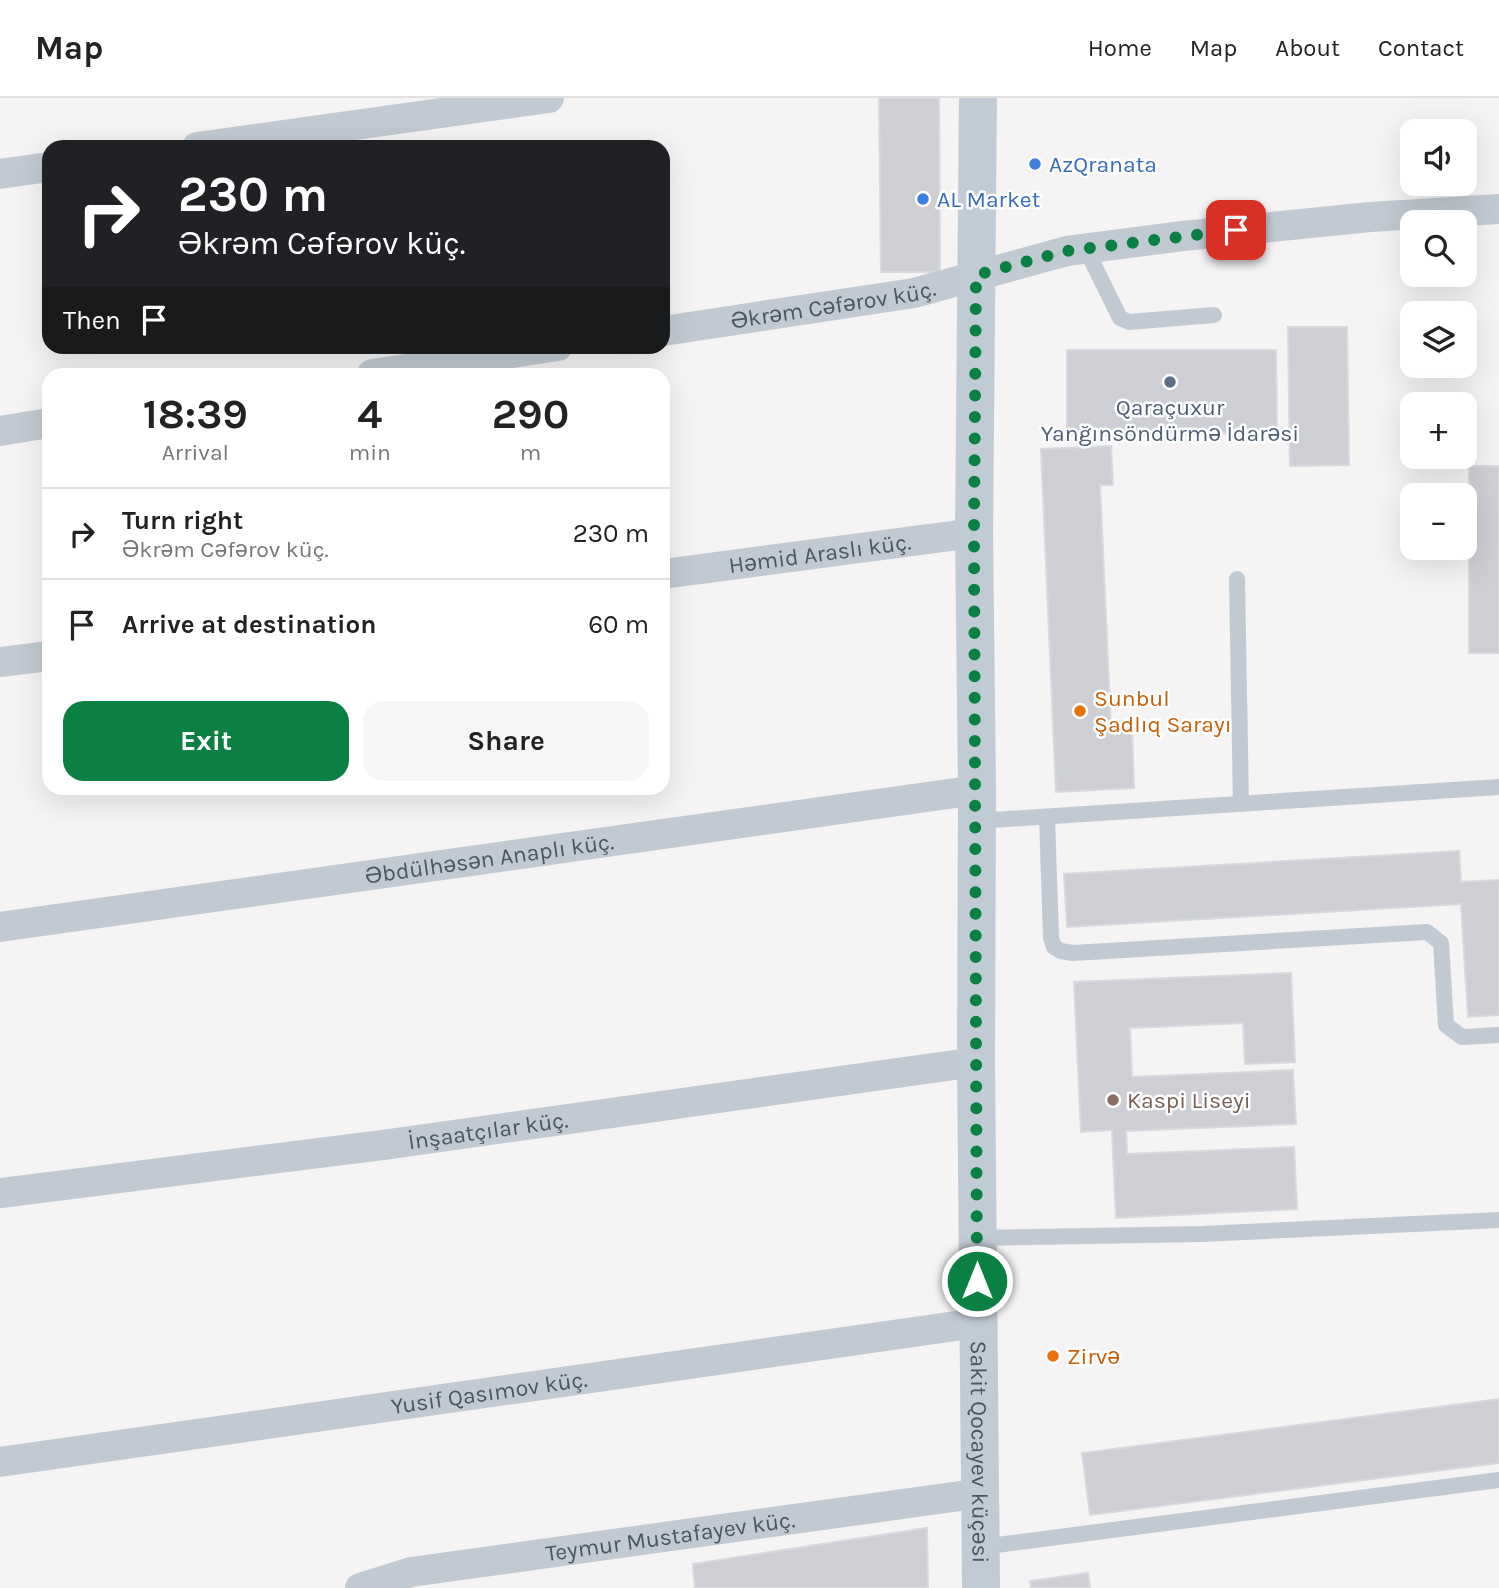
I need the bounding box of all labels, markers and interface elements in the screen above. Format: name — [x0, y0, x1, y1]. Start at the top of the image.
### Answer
text: Map — [35, 29, 103, 67]
text: Home — [1088, 34, 1152, 62]
text: Map — [1190, 34, 1237, 62]
text: About — [1275, 34, 1340, 62]
text: Contact — [1378, 34, 1464, 62]
map controls — [1400, 119, 1477, 560]
button: sound — [1400, 119, 1477, 196]
place label: AzQranata — [1049, 151, 1157, 178]
marker: AzQranata — [1027, 156, 1043, 172]
text: 230 m — [178, 166, 328, 223]
icon: right — [63, 168, 154, 259]
place label: AL Market — [937, 186, 1041, 213]
marker: AL Market — [915, 191, 931, 207]
pin — [1206, 200, 1266, 260]
button: search — [1400, 210, 1477, 287]
icon: arrive — [1217, 211, 1255, 249]
text: Əkrəm Cəfərov küç. — [178, 225, 466, 262]
street label: Əkrəm Cəfərov küç. — [729, 275, 938, 335]
icon: arrive — [135, 301, 173, 339]
button: layers — [1400, 301, 1477, 378]
text: Then — [63, 305, 121, 336]
marker: Qaraçuxur Yanğınsöndürmə İdarəsi — [1162, 374, 1178, 390]
text: 18:39 — [143, 389, 248, 439]
text: 4 — [357, 389, 382, 439]
text: 290 — [492, 389, 569, 439]
button: + — [1400, 392, 1477, 469]
place label: Qaraçuxur Yanğınsöndürmə İdarəsi — [1041, 394, 1299, 447]
text: Arrival — [162, 439, 229, 466]
text: min — [349, 439, 391, 466]
text: m — [520, 439, 541, 466]
button: − — [1400, 483, 1477, 560]
text: Turn right — [122, 505, 243, 536]
icon: right — [63, 515, 101, 553]
text: 230 m — [573, 518, 649, 549]
street label: Həmid Araslı küç. — [727, 528, 913, 579]
text: Əkrəm Cəfərov küç. — [122, 536, 329, 563]
icon: arrive — [63, 606, 101, 644]
text: Arrive at destination — [122, 609, 376, 640]
text: 60 m — [588, 609, 649, 640]
place label: Sunbul Şadlıq Sarayı — [1094, 685, 1232, 738]
button: Exit — [63, 701, 349, 781]
button: Share — [363, 701, 649, 781]
marker: Sunbul Şadlıq Sarayı — [1072, 703, 1088, 719]
street label: Əbdülhəsən Anaplı küç. — [363, 828, 615, 890]
place label: Kaspi Liseyi — [1127, 1087, 1251, 1114]
marker: Kaspi Liseyi — [1105, 1092, 1121, 1108]
street label: İnşaatçılar küç. — [406, 1106, 570, 1155]
position arrow — [940, 1244, 1014, 1318]
street label: Sakit Qocayev küçəsi — [965, 1340, 994, 1563]
place label: Zirvə — [1067, 1343, 1120, 1370]
marker: Zirvə — [1045, 1348, 1061, 1364]
street label: Yusif Qasımov küç. — [389, 1366, 589, 1420]
street label: Teymur Mustafayev küç. — [544, 1506, 797, 1567]

